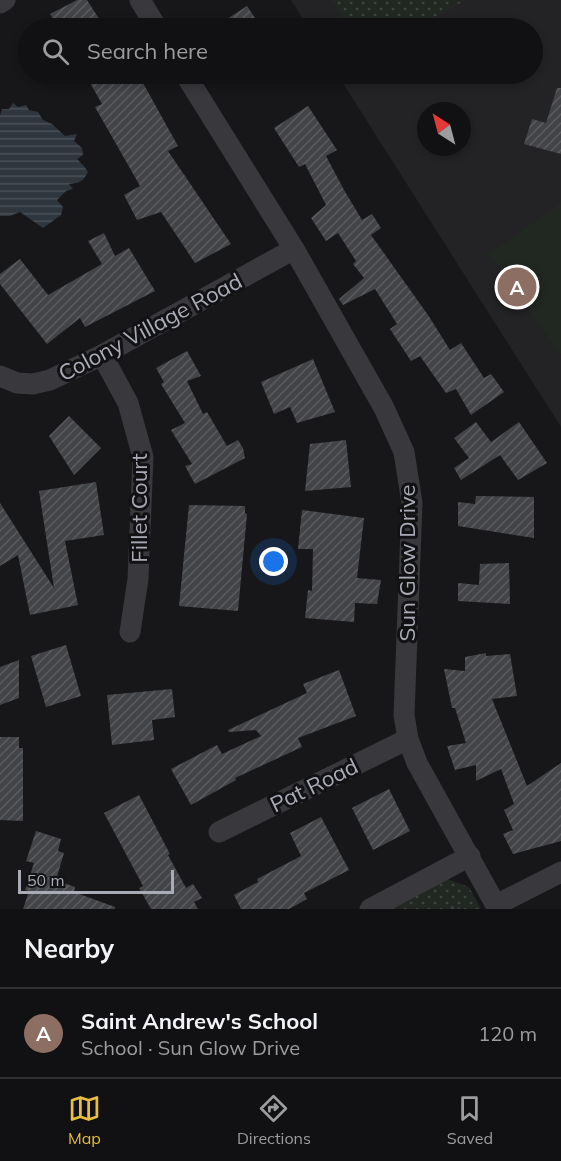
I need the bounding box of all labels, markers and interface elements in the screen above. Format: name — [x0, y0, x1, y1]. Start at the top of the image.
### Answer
search box — [18, 18, 543, 84]
icon: search — [39, 35, 72, 68]
text: Search here — [87, 37, 208, 65]
north arrow — [417, 102, 471, 156]
pin: A — [498, 264, 536, 310]
street label: Colony Village Road — [53, 267, 247, 387]
street label: Fillet Court — [125, 453, 153, 563]
street label: Sun Glow Drive — [393, 485, 421, 641]
your location — [259, 547, 288, 576]
street label: Pat Road — [265, 752, 363, 818]
scale bar — [18, 867, 174, 894]
text: 50 m — [27, 870, 64, 890]
text: Nearby — [24, 932, 114, 965]
text: Saint Andrew's School — [81, 1007, 318, 1035]
text: A — [36, 1021, 51, 1046]
text: 120 m — [478, 1021, 537, 1046]
text: School · Sun Glow Drive — [81, 1035, 300, 1060]
tab: Map — [68, 1092, 101, 1148]
tab: Directions — [237, 1092, 311, 1148]
tab: Saved — [447, 1092, 493, 1148]

